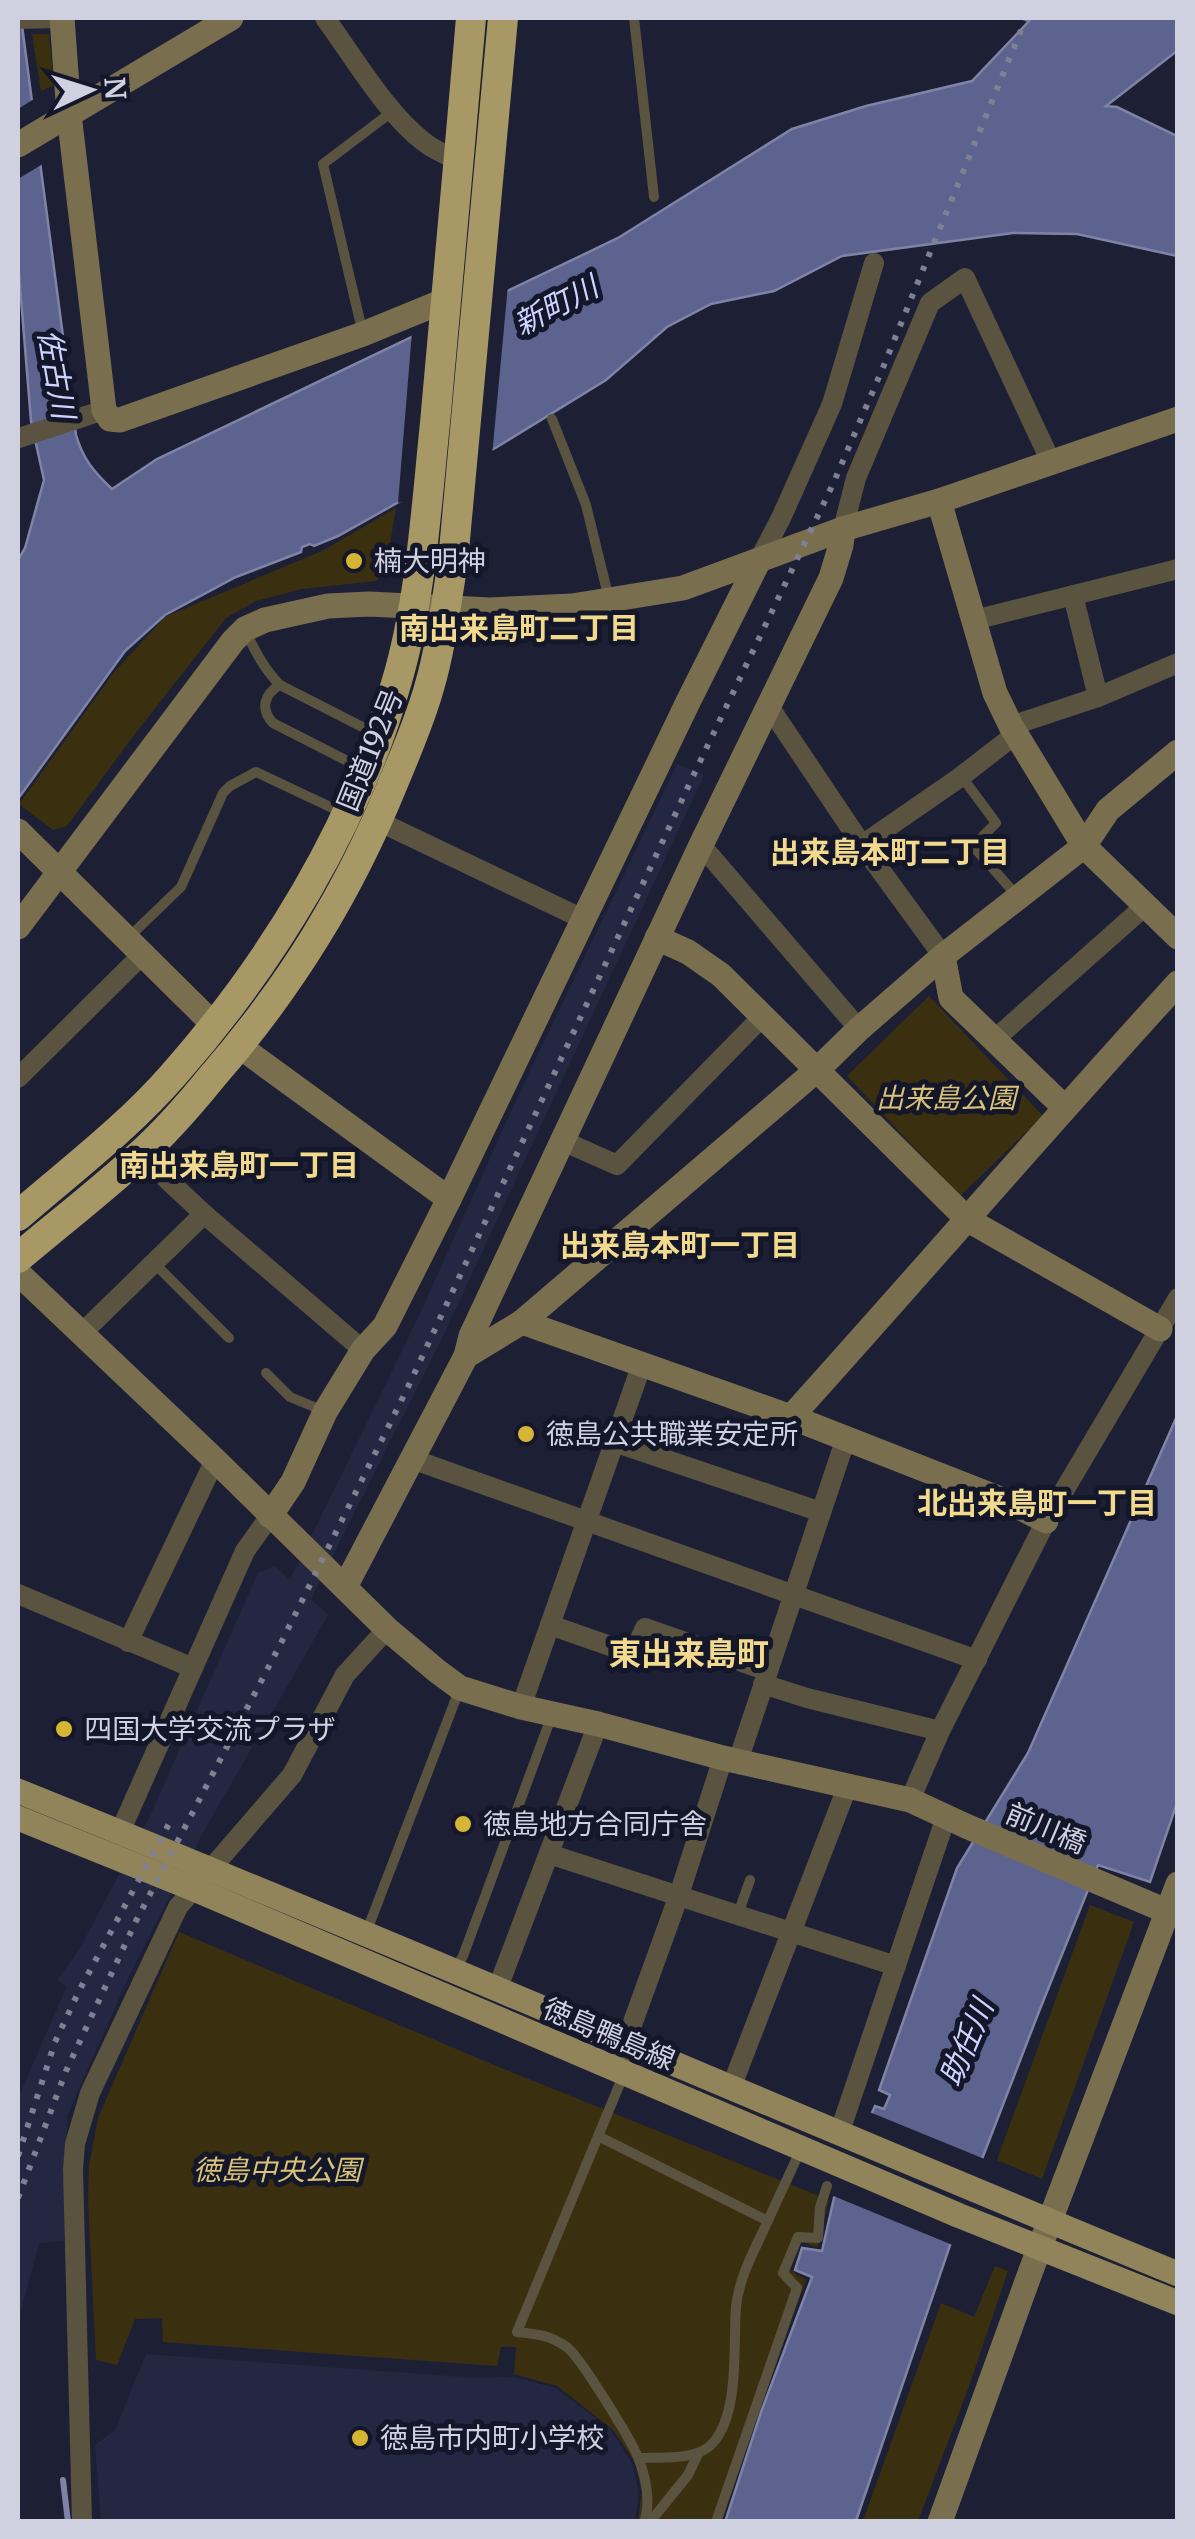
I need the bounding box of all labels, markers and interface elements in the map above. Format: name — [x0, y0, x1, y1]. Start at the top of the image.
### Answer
north arrow — [40, 40, 140, 140]
text: N — [96, 76, 134, 101]
water label: 新町川 — [507, 266, 607, 343]
water label: 佐古川 — [30, 326, 84, 424]
place label: 楠大明神 — [374, 543, 486, 579]
marker: 楠大明神 — [343, 550, 365, 572]
district label: 南出来島町二丁目 — [399, 609, 639, 647]
street label: 国道192号 — [329, 684, 411, 816]
district label: 出来島本町二丁目 — [770, 833, 1010, 871]
park label: 出来島公園 — [876, 1080, 1020, 1116]
district label: 南出来島町一丁目 — [119, 1146, 359, 1184]
district label: 出来島本町一丁目 — [560, 1226, 800, 1264]
place label: 徳島公共職業安定所 — [546, 1416, 798, 1452]
marker: 徳島公共職業安定所 — [515, 1423, 537, 1445]
district label: 北出来島町一丁目 — [917, 1484, 1157, 1522]
district label: 東出来島町 — [609, 1634, 769, 1674]
place label: 四国大学交流プラザ — [84, 1711, 336, 1747]
marker: 四国大学交流プラザ — [53, 1718, 75, 1740]
street label: 前川橋 — [1000, 1795, 1092, 1861]
place label: 徳島地方合同庁舎 — [483, 1806, 707, 1842]
marker: 徳島地方合同庁舎 — [452, 1813, 474, 1835]
street label: 徳島鴨島線 — [538, 1990, 680, 2078]
water label: 助任川 — [931, 1991, 1002, 2091]
park label: 徳島中央公園 — [193, 2152, 365, 2188]
place label: 徳島市内町小学校 — [380, 2420, 604, 2456]
marker: 徳島市内町小学校 — [349, 2427, 371, 2449]

